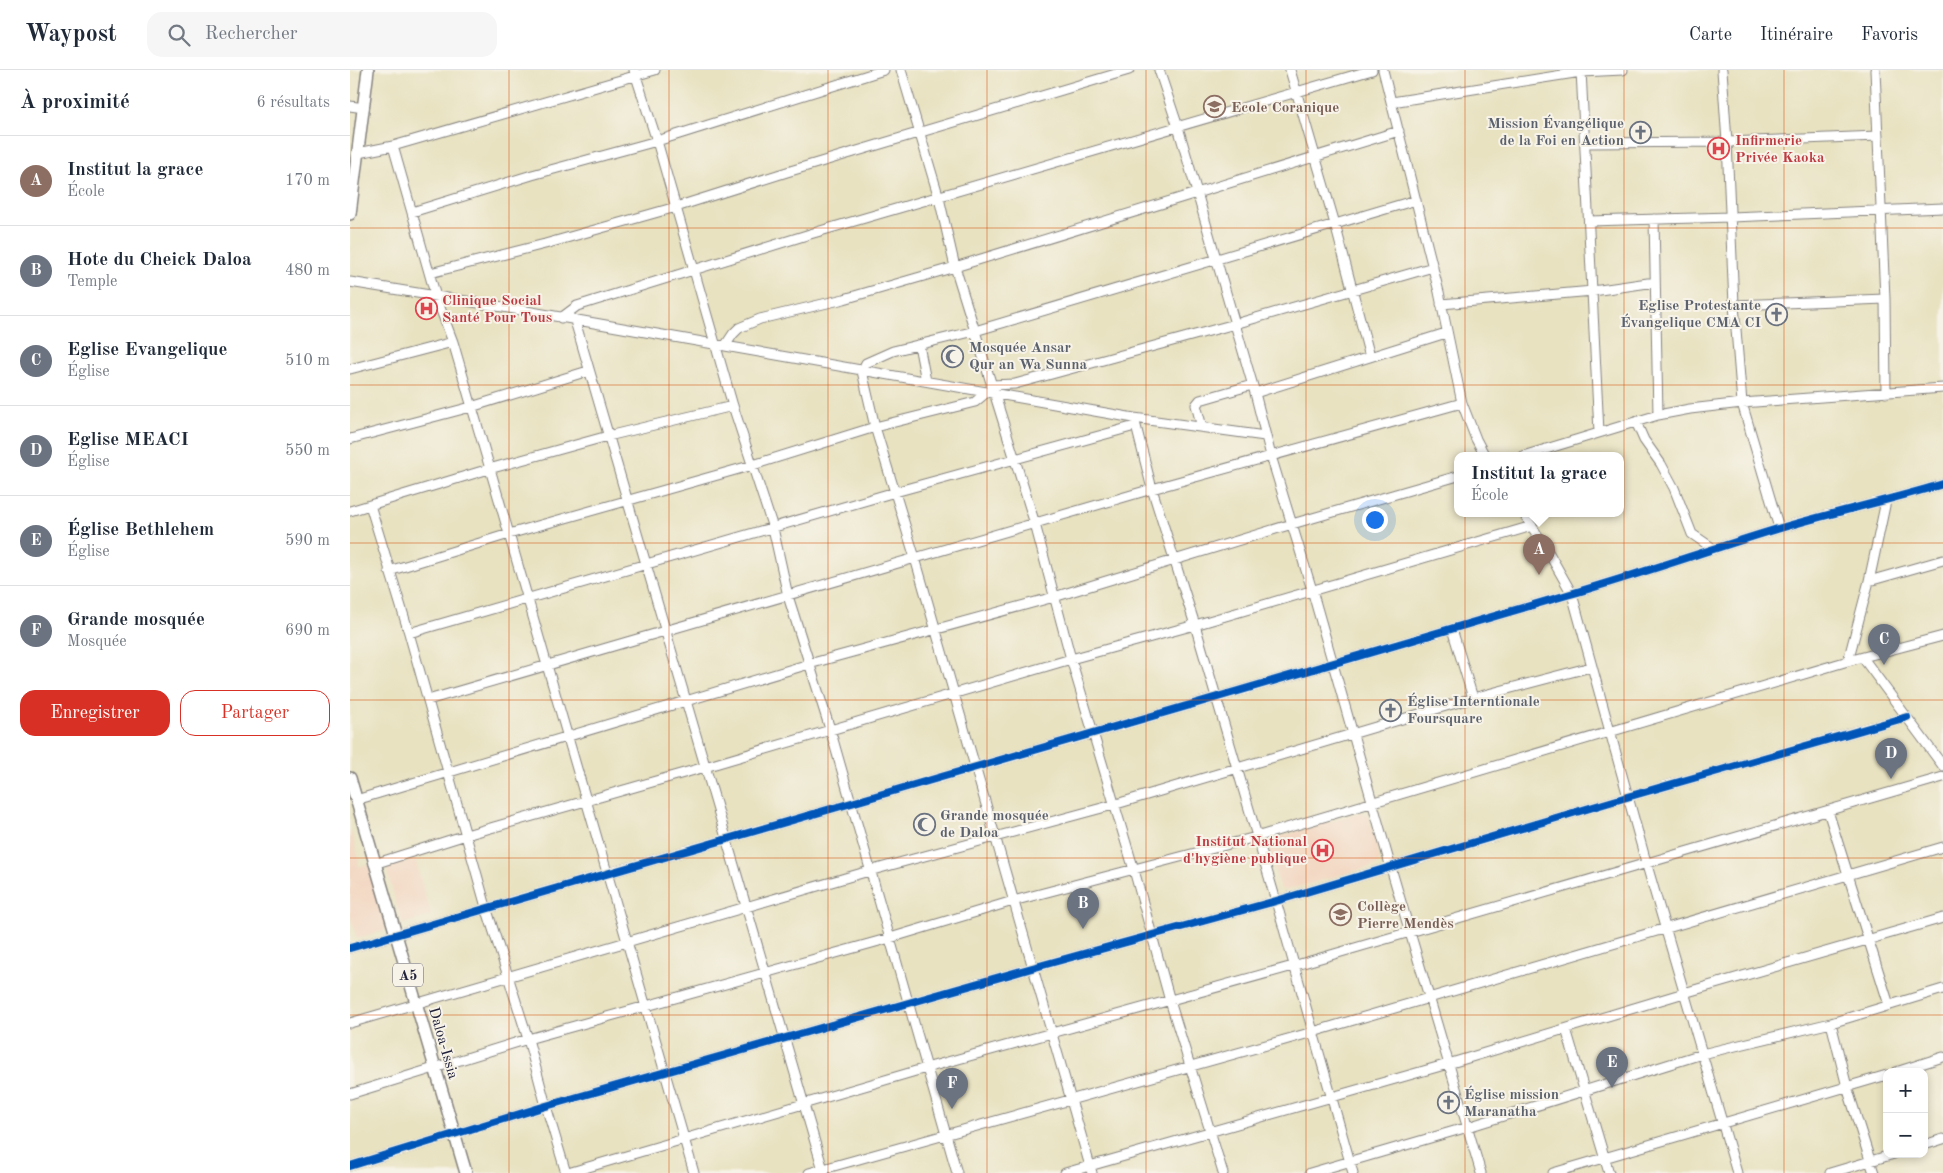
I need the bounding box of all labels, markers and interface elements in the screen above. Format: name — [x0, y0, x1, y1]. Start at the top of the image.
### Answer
search box — [147, 12, 497, 57]
icon: search — [165, 21, 193, 49]
text: Waypost — [25, 23, 117, 47]
text: Rechercher — [205, 25, 297, 44]
text: Carte — [1689, 26, 1732, 44]
text: Itinéraire — [1760, 26, 1833, 44]
text: Favoris — [1861, 26, 1918, 44]
text: À proximité — [20, 92, 130, 113]
text: 6 résultats — [256, 95, 330, 111]
school or university icon: Ecole Coranique — [1203, 95, 1227, 119]
place label: Ecole Coranique — [1231, 101, 1339, 116]
place label: Mission Évangélique de la Foi en Action — [1487, 114, 1624, 149]
church icon: Mission Évangélique de la Foi en Action — [1628, 120, 1652, 144]
place label: Infirmerie Privée Kaoka — [1735, 134, 1825, 166]
hospital icon: Infirmerie Privée Kaoka — [1707, 137, 1731, 161]
text: Institut la grace — [67, 161, 203, 180]
text: A — [30, 173, 42, 189]
text: 170 m — [285, 173, 330, 189]
text: École — [67, 184, 105, 200]
text: Hote du Cheick Daloa — [67, 251, 252, 270]
text: B — [30, 263, 42, 279]
text: 480 m — [285, 263, 330, 279]
text: Temple — [67, 274, 117, 290]
place label: Clinique Social Santé Pour Tous — [442, 294, 552, 326]
hospital icon: Clinique Social Santé Pour Tous — [414, 297, 438, 321]
place label: Eglise Protestante Évangelique CMA CI — [1620, 299, 1761, 331]
church icon: Eglise Protestante Évangelique CMA CI — [1765, 302, 1789, 326]
text: Eglise Evangelique — [67, 341, 228, 360]
place label: Mosquée Ansar Qur an Wa Sunna — [969, 341, 1088, 373]
mosque icon: Mosquée Ansar Qur an Wa Sunna — [941, 344, 965, 368]
text: C — [31, 353, 41, 369]
text: 510 m — [285, 353, 330, 369]
text: Église — [67, 364, 110, 380]
text: Eglise MEACI — [67, 431, 189, 450]
text: D — [30, 443, 42, 459]
text: 550 m — [285, 443, 330, 459]
popup — [1454, 452, 1624, 517]
text: Église — [67, 454, 110, 470]
text: Institut la grace — [1471, 465, 1607, 484]
text: École — [1471, 488, 1508, 504]
your location — [1362, 507, 1388, 533]
text: Église Bethlehem — [67, 521, 214, 540]
text: E — [30, 533, 42, 549]
text: 590 m — [285, 533, 330, 549]
pin: A — [1523, 534, 1555, 575]
text: Église — [67, 544, 110, 560]
text: Grande mosquée — [67, 611, 205, 630]
text: F — [31, 623, 41, 639]
text: 690 m — [285, 623, 330, 639]
pin: C — [1868, 624, 1900, 665]
text: Mosquée — [67, 634, 127, 650]
button: Enregistrer — [20, 690, 170, 736]
button: Partager — [180, 690, 330, 736]
place label: Église Interntionale Foursquare — [1407, 692, 1540, 727]
church icon: Église Interntionale Foursquare — [1379, 698, 1403, 722]
pin: D — [1875, 738, 1907, 779]
place label: Grande mosquée de Daloa — [940, 809, 1049, 841]
mosque icon: Grande mosquée de Daloa — [912, 812, 936, 836]
place label: Institut National d'hygiène publique — [1183, 835, 1307, 867]
hospital icon: Institut National d'hygiène publique — [1311, 838, 1335, 862]
pin: B — [1067, 888, 1099, 929]
place label: Collège Pierre Mendès — [1357, 900, 1454, 932]
school or university icon: Collège Pierre Mendès — [1329, 903, 1353, 927]
road number: A5 — [393, 964, 423, 986]
street label: Daloa-Issia — [425, 1006, 460, 1082]
pin: E — [1596, 1047, 1628, 1088]
pin: F — [936, 1068, 968, 1109]
map controls — [1883, 1068, 1928, 1158]
button: + — [1883, 1068, 1928, 1113]
place label: Église mission Maranatha — [1464, 1085, 1559, 1120]
church icon: Église mission Maranatha — [1436, 1091, 1460, 1115]
button: − — [1883, 1113, 1928, 1158]

